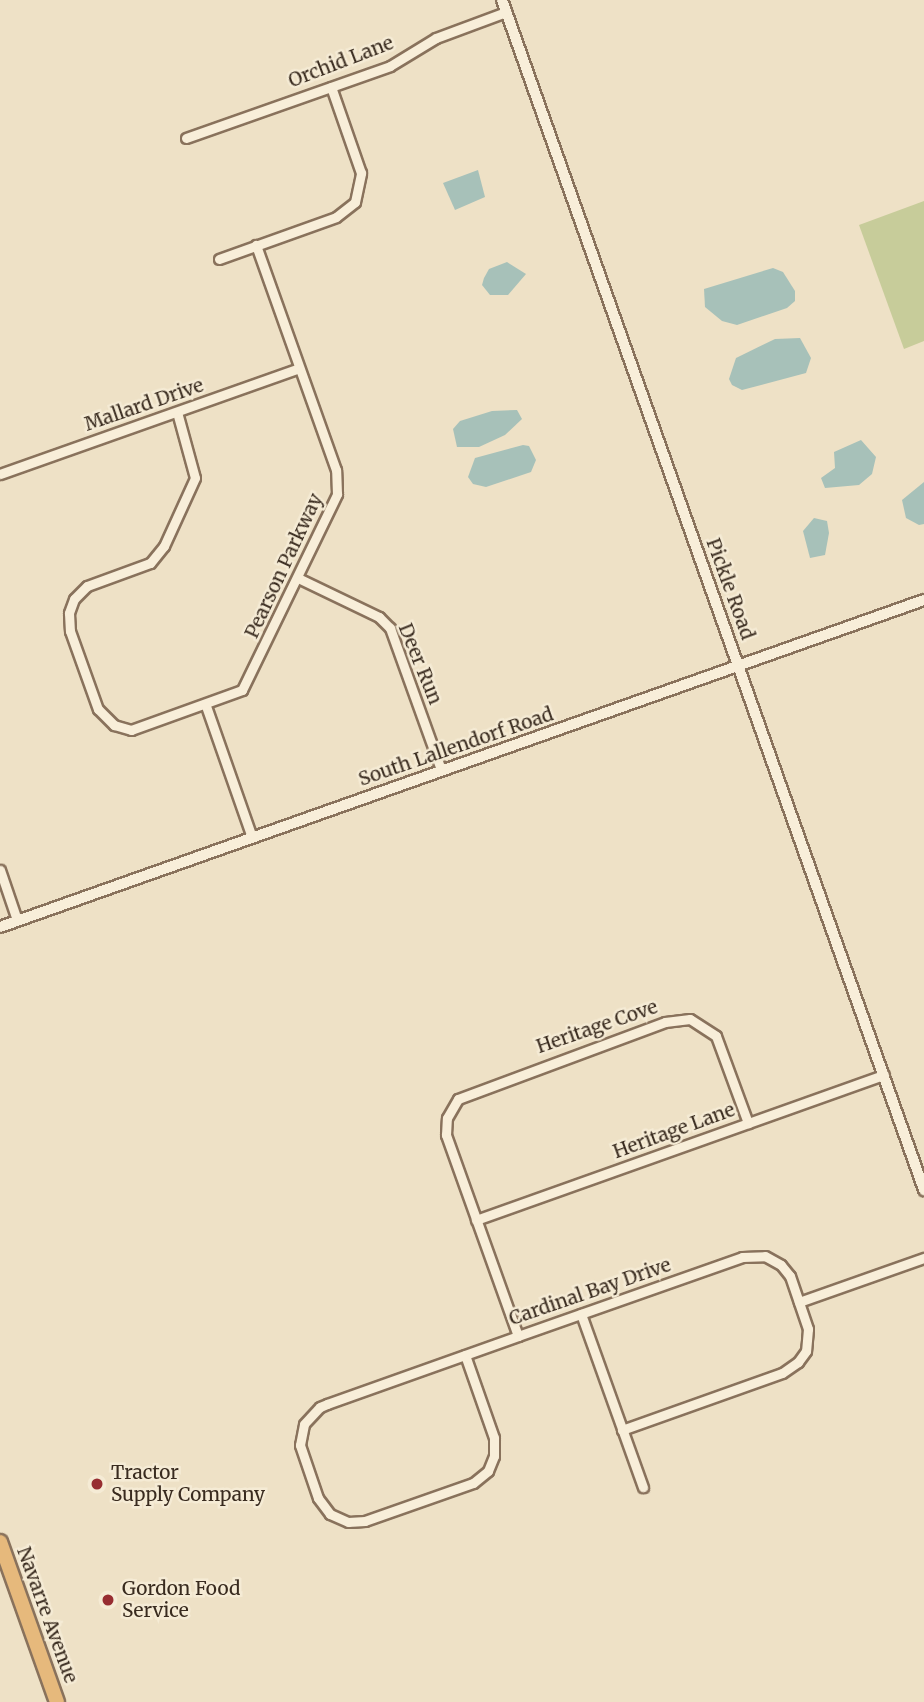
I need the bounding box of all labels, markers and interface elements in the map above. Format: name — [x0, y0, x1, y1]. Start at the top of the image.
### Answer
street label: Orchid Lane — [285, 32, 397, 92]
street label: Mallard Drive — [82, 374, 206, 436]
street label: Pearson Parkway — [240, 490, 328, 642]
street label: Pickle Road — [701, 535, 759, 643]
street label: Deer Run — [393, 620, 447, 708]
street label: South Lallendorf Road — [356, 703, 556, 791]
street label: Heritage Cove — [533, 996, 661, 1058]
street label: Heritage Lane — [610, 1098, 738, 1164]
street label: Cardinal Bay Drive — [506, 1254, 674, 1330]
place label: Tractor Supply Company — [111, 1462, 265, 1506]
marker: Tractor Supply Company — [89, 1476, 105, 1492]
street label: Navarre Avenue — [12, 1544, 82, 1686]
place label: Gordon Food Service — [122, 1578, 240, 1622]
marker: Gordon Food Service — [100, 1592, 116, 1608]

